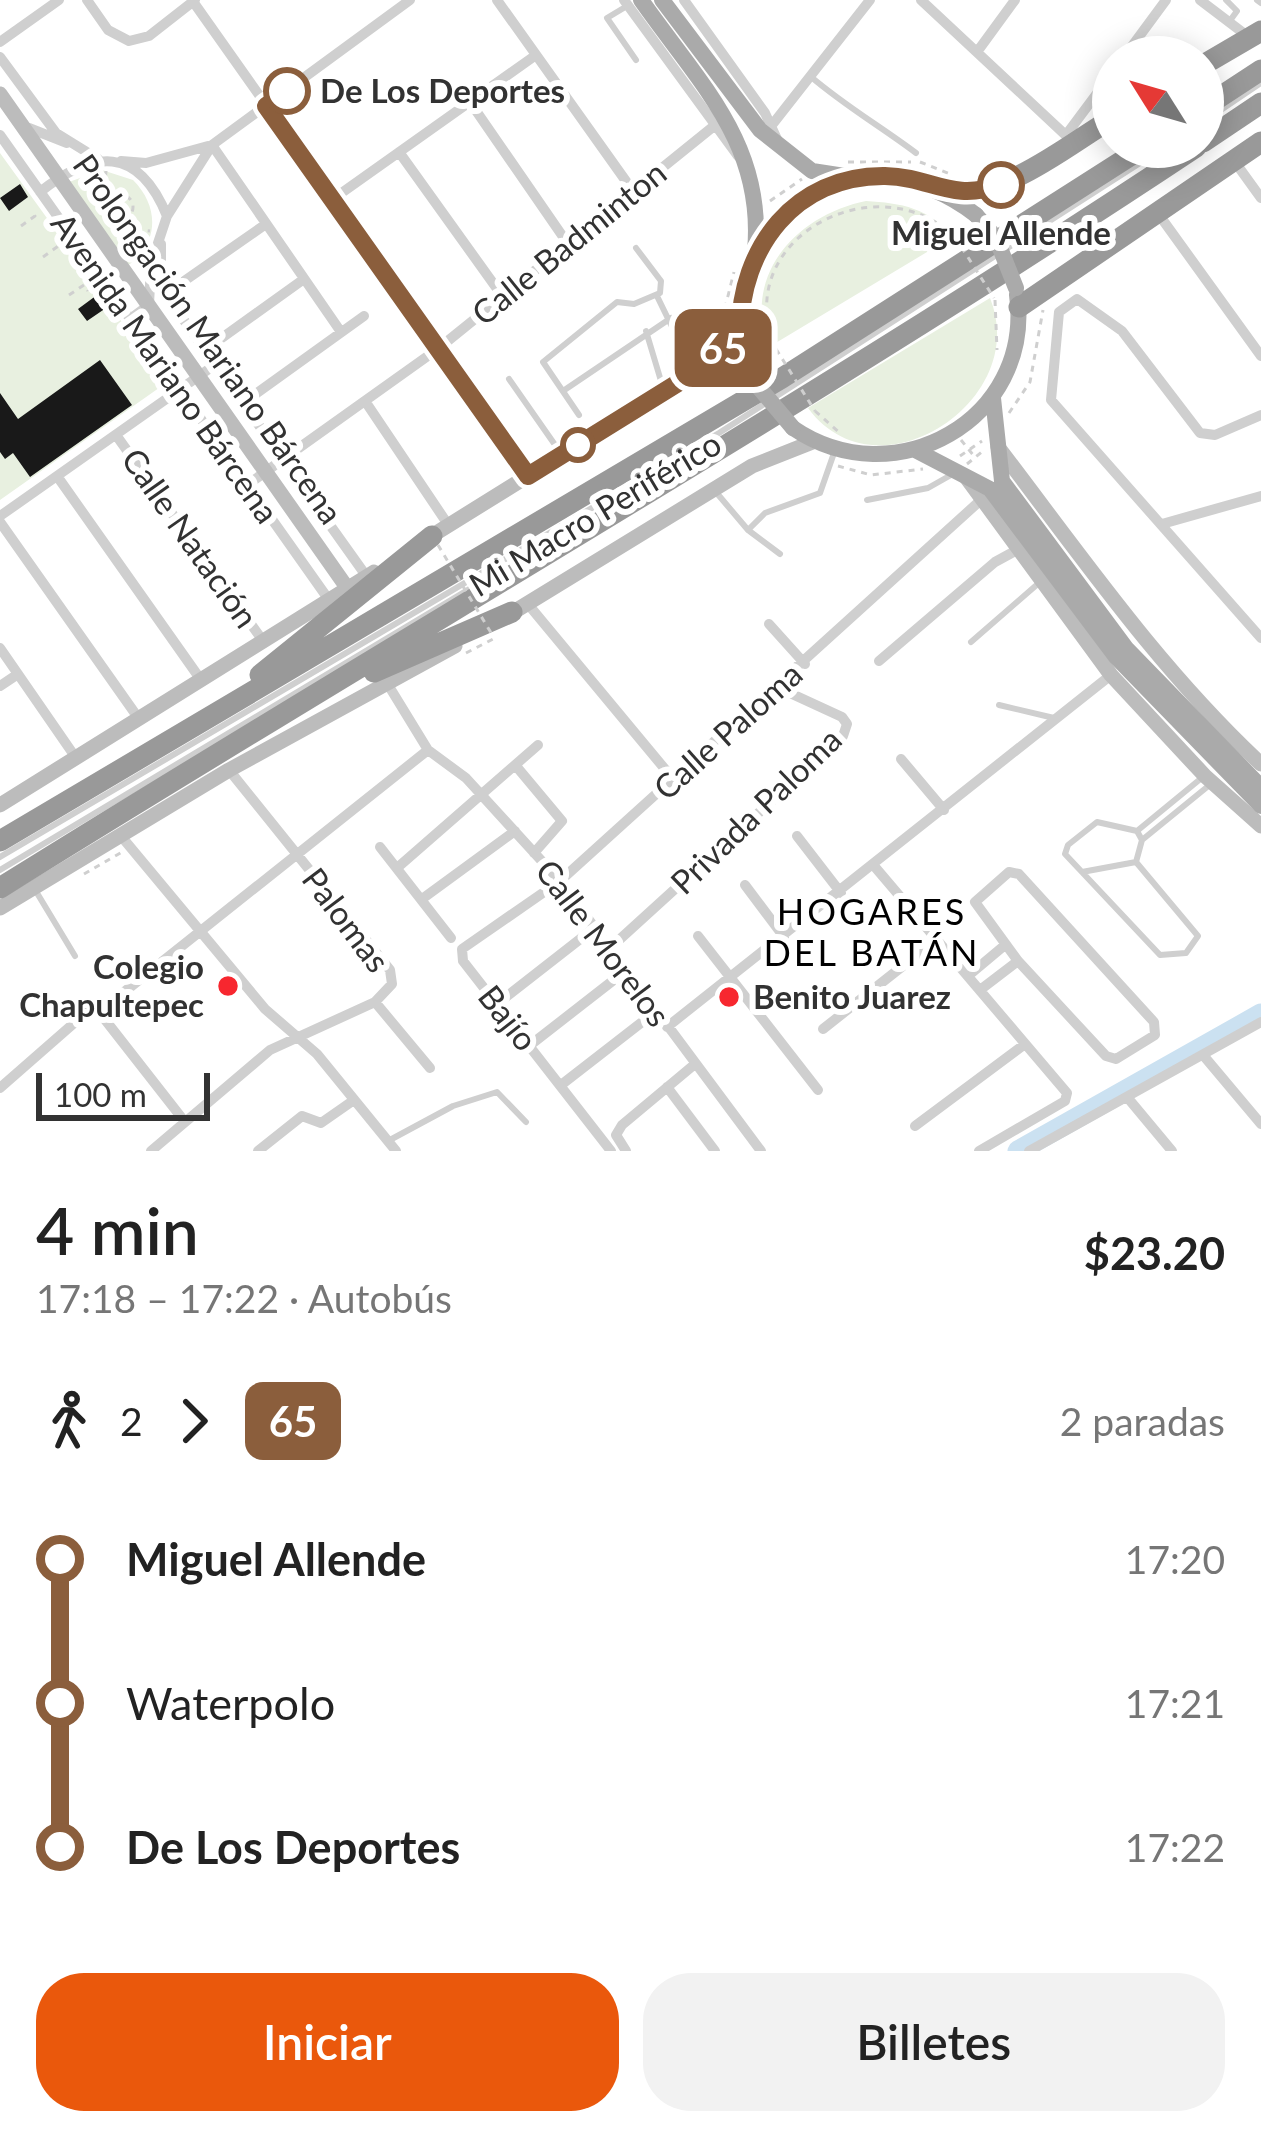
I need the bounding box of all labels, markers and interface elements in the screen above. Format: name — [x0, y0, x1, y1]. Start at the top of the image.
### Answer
north arrow — [1092, 36, 1224, 168]
map controls — [1092, 36, 1224, 168]
marker: De Los Deportes — [265, 69, 309, 113]
place label: De Los Deportes — [320, 70, 565, 110]
street label: Prolongación Mariano Bárcena — [66, 146, 352, 531]
street label: Calle Badminton — [463, 152, 673, 333]
marker: Miguel Allende — [979, 163, 1023, 207]
street label: Avenida Mariano Bárcena — [43, 205, 288, 530]
place label: Miguel Allende — [891, 212, 1111, 252]
line badge: 65 — [669, 309, 777, 387]
text: 65 — [699, 323, 747, 373]
street label: Mi Macro Periférico — [461, 422, 728, 604]
unlabelled marker — [562, 429, 594, 461]
street label: Calle Natación — [114, 440, 267, 635]
street label: Calle Paloma — [645, 653, 810, 807]
street label: Privada Paloma — [662, 719, 849, 902]
street label: Calle Morelos — [528, 851, 679, 1034]
street label: Palomas — [295, 859, 399, 979]
district label: HOGARES DEL BATÁN — [763, 889, 981, 974]
place label: Colegio Chapultepec — [19, 946, 204, 1024]
marker: Colegio Chapultepec — [215, 973, 241, 999]
place label: Benito Juarez — [753, 976, 951, 1016]
street label: Bajío — [471, 977, 547, 1058]
marker: Benito Juarez — [716, 984, 742, 1010]
scale bar — [36, 1067, 210, 1120]
text: 100 m — [54, 1074, 147, 1114]
text: 4 min — [36, 1190, 199, 1269]
text: $23.20 — [1084, 1226, 1225, 1280]
text: 17:18 – 17:22 · Autobús — [36, 1275, 452, 1321]
icon: walk — [36, 1388, 102, 1454]
icon: forward — [161, 1388, 227, 1454]
text: 65 — [269, 1396, 317, 1446]
text: 2 — [120, 1398, 143, 1444]
text: 2 paradas — [1060, 1398, 1225, 1444]
text: Miguel Allende — [126, 1532, 426, 1586]
text: 17:20 — [1125, 1536, 1225, 1582]
text: Waterpolo — [126, 1676, 335, 1730]
text: 17:21 — [1125, 1680, 1225, 1726]
text: De Los Deportes — [126, 1820, 460, 1874]
text: 17:22 — [1125, 1824, 1225, 1870]
button: Iniciar — [36, 1973, 619, 2111]
button: Billetes — [643, 1973, 1225, 2111]

